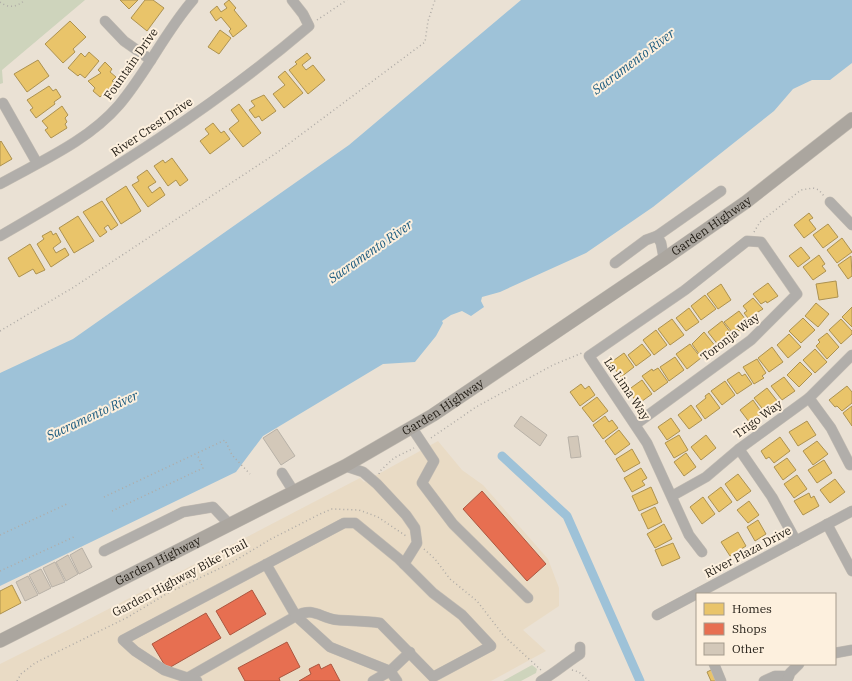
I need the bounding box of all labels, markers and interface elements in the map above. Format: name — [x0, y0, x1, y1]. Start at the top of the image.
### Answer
water label: Sacramento River — [588, 24, 678, 99]
street label: Fountain Drive — [100, 25, 161, 103]
street label: River Crest Drive — [108, 94, 195, 159]
street label: Garden Highway — [668, 192, 755, 259]
water label: Sacramento River — [324, 216, 416, 287]
street label: Toronja Way — [697, 309, 763, 364]
street label: La Lima Way — [601, 355, 654, 423]
street label: Garden Highway — [399, 375, 487, 438]
water label: Sacramento River — [43, 387, 141, 445]
street label: Trigo Way — [730, 396, 785, 441]
street label: River Plaza Drive — [702, 522, 794, 581]
street label: Garden Highway — [112, 532, 204, 588]
street label: Garden Highway Bike Trail — [109, 535, 251, 620]
legend — [696, 593, 836, 665]
text: Homes — [732, 601, 772, 616]
text: Shops — [732, 621, 767, 636]
text: Other — [732, 641, 765, 656]

